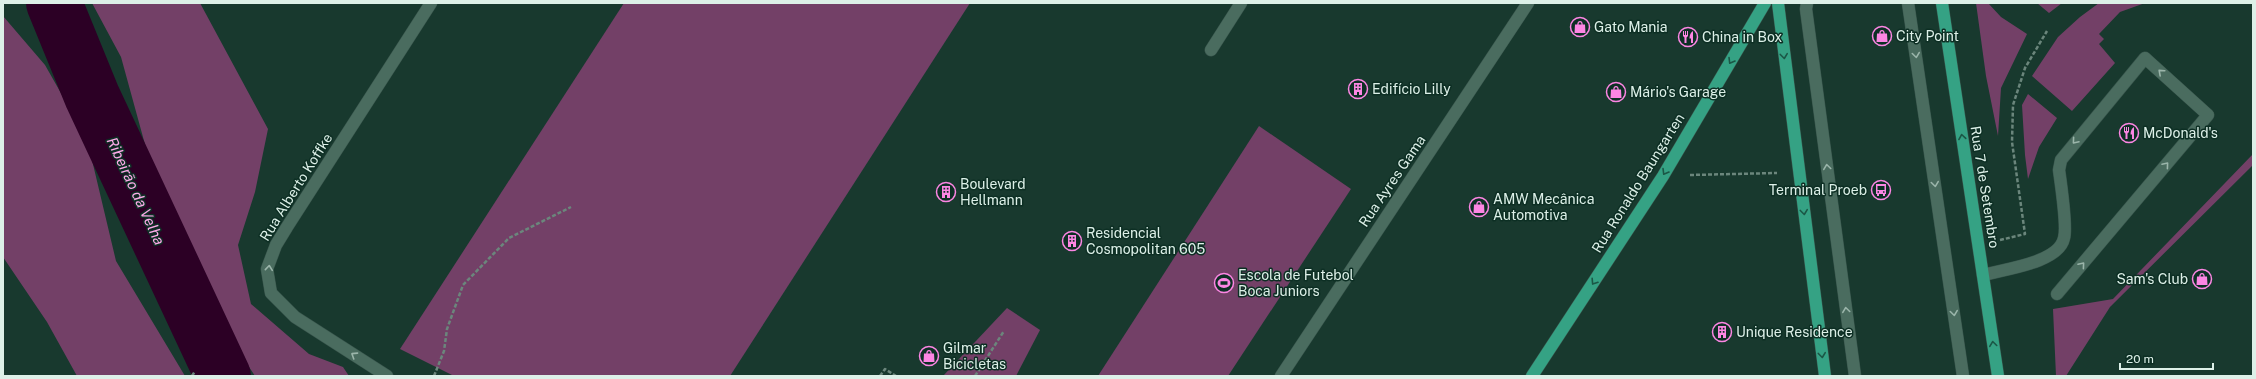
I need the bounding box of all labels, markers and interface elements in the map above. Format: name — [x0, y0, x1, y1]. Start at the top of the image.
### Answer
shop icon: Gato Mania — [1569, 16, 1591, 38]
place label: Gato Mania — [1594, 19, 1668, 35]
shop icon: City Point — [1871, 25, 1893, 47]
restaurant icon: China in Box — [1677, 26, 1699, 48]
place label: City Point — [1896, 28, 1959, 44]
place label: China in Box — [1702, 29, 1782, 45]
one-way arrow — [1911, 52, 1920, 59]
one-way arrow — [1779, 53, 1788, 59]
one-way arrow — [1728, 57, 1735, 64]
one-way arrow — [2158, 69, 2166, 76]
building icon: Edifício Lilly — [1347, 78, 1369, 100]
place label: Edifício Lilly — [1372, 81, 1451, 97]
shop icon: Mário's Garage — [1605, 81, 1627, 103]
place label: Mário's Garage — [1630, 84, 1726, 100]
street label: Rua Ronaldo Baungarten — [1588, 110, 1688, 256]
restaurant icon: McDonald's — [2118, 122, 2140, 144]
street label: Rua 7 de Setembro — [1967, 125, 2003, 249]
place label: McDonald's — [2143, 125, 2218, 141]
street label: Rua Alberto Koffke — [256, 130, 336, 244]
street label: Rua Ayres Gama — [1356, 132, 1428, 230]
water label: Ribeirão da Velha — [104, 134, 168, 248]
one-way arrow — [1958, 134, 1967, 140]
one-way arrow — [2073, 136, 2080, 143]
one-way arrow — [2161, 162, 2168, 170]
one-way arrow — [1823, 164, 1832, 170]
one-way arrow — [1662, 168, 1669, 175]
place label: Boulevard Hellmann — [960, 176, 1026, 208]
bus stop icon: Terminal Proeb — [1870, 179, 1892, 201]
building icon: Boulevard Hellmann — [935, 181, 957, 203]
one-way arrow — [1930, 181, 1939, 187]
place label: Terminal Proeb — [1769, 182, 1867, 198]
place label: AMW Mecânica Automotiva — [1493, 191, 1594, 223]
shop icon: AMW Mecânica Automotiva — [1468, 196, 1490, 218]
one-way arrow — [1799, 209, 1808, 215]
place label: Residencial Cosmopolitan 605 — [1086, 225, 1205, 257]
building icon: Residencial Cosmopolitan 605 — [1061, 230, 1083, 252]
one-way arrow — [2077, 262, 2084, 269]
one-way arrow — [264, 264, 273, 271]
place label: Escola de Futebol Boca Juniors — [1238, 267, 1354, 299]
shop icon: Sam's Club — [2191, 268, 2213, 290]
place label: Sam's Club — [2116, 271, 2188, 287]
sports icon: Escola de Futebol Boca Juniors — [1213, 272, 1235, 294]
one-way arrow — [1592, 277, 1599, 284]
one-way arrow — [1842, 306, 1851, 313]
one-way arrow — [1949, 310, 1958, 316]
building icon: Unique Residence — [1711, 321, 1733, 343]
place label: Unique Residence — [1736, 324, 1853, 340]
place label: Gilmar Bicicletas — [943, 340, 1006, 372]
one-way arrow — [1989, 341, 1998, 347]
shop icon: Gilmar Bicicletas — [918, 345, 940, 367]
scale bar — [2120, 345, 2213, 371]
one-way arrow — [1817, 352, 1826, 358]
text: 20 m — [2126, 352, 2154, 366]
one-way arrow — [352, 353, 359, 360]

